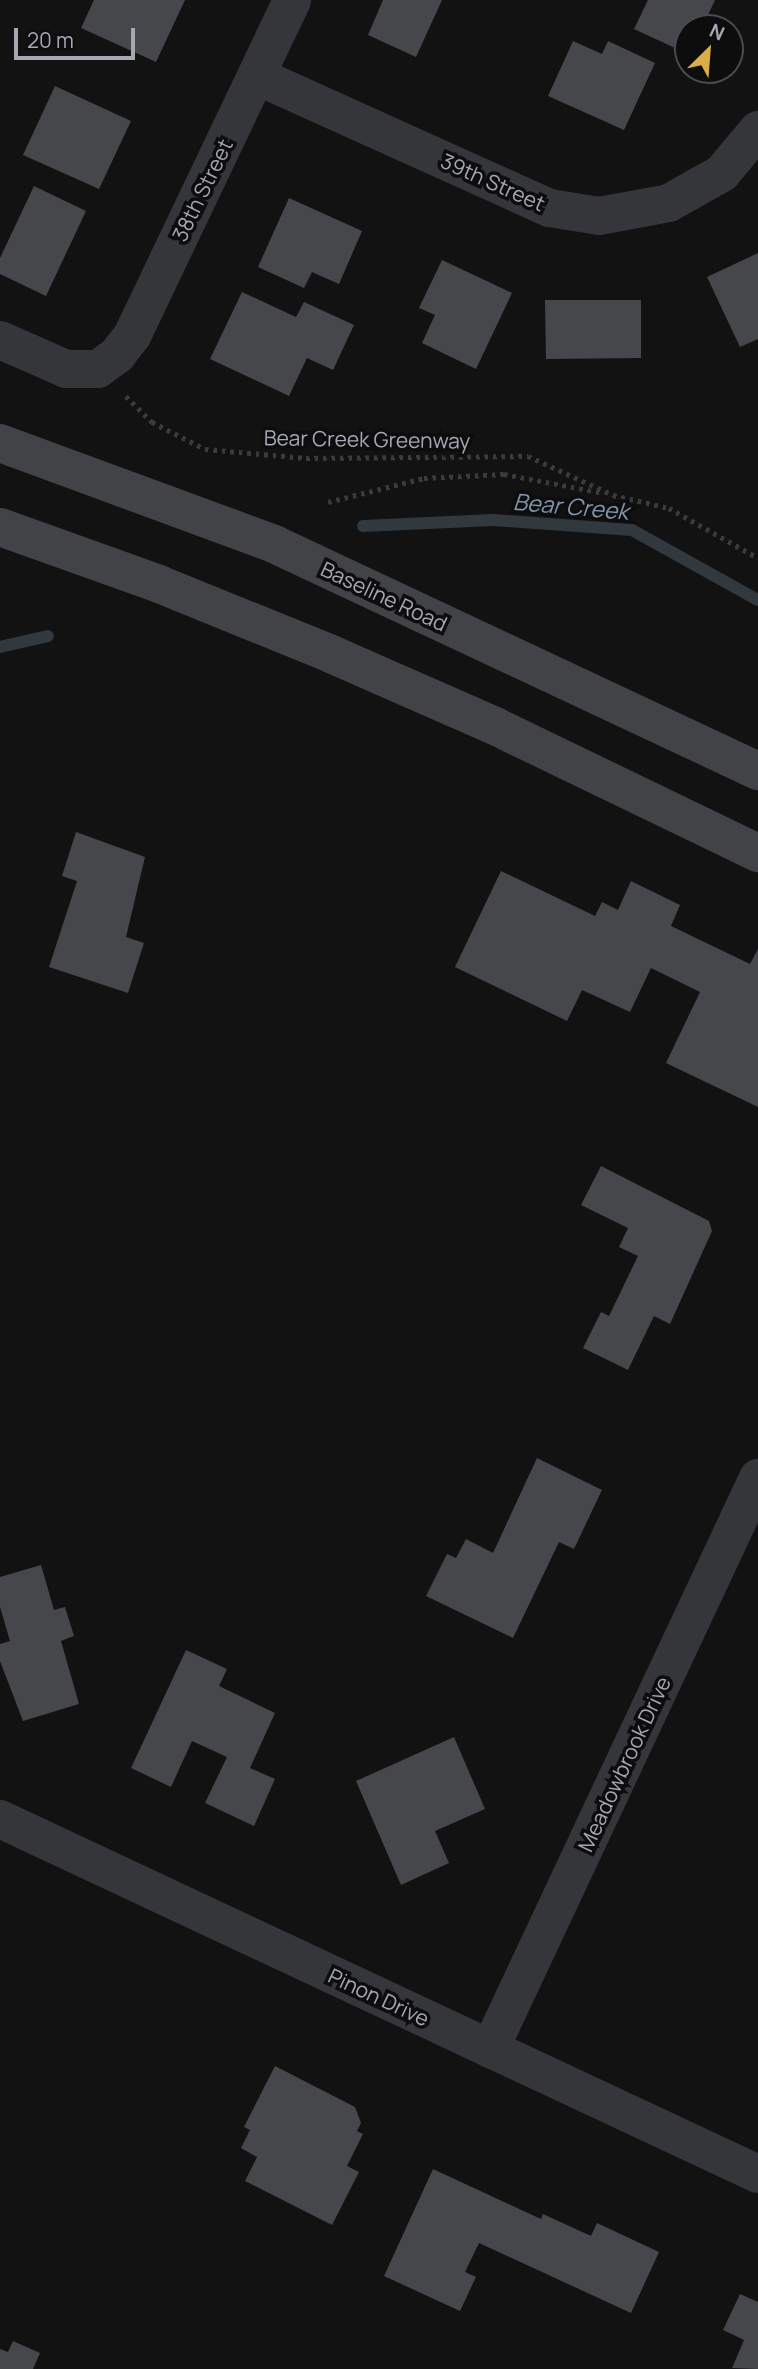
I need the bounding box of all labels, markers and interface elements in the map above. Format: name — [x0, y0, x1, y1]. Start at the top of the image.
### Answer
scale bar — [18, 14, 138, 58]
north arrow — [674, 14, 744, 84]
text: N — [705, 17, 729, 46]
text: 20 m — [27, 26, 74, 54]
street label: 38th Street — [166, 135, 238, 245]
street label: 39th Street — [437, 148, 549, 216]
street label: Bear Creek Greenway — [264, 425, 470, 453]
water label: Bear Creek — [512, 487, 630, 525]
street label: Baseline Road — [317, 556, 451, 636]
street label: Meadowbrook Drive — [572, 1672, 676, 1856]
street label: Pinon Drive — [325, 1963, 433, 2031]

